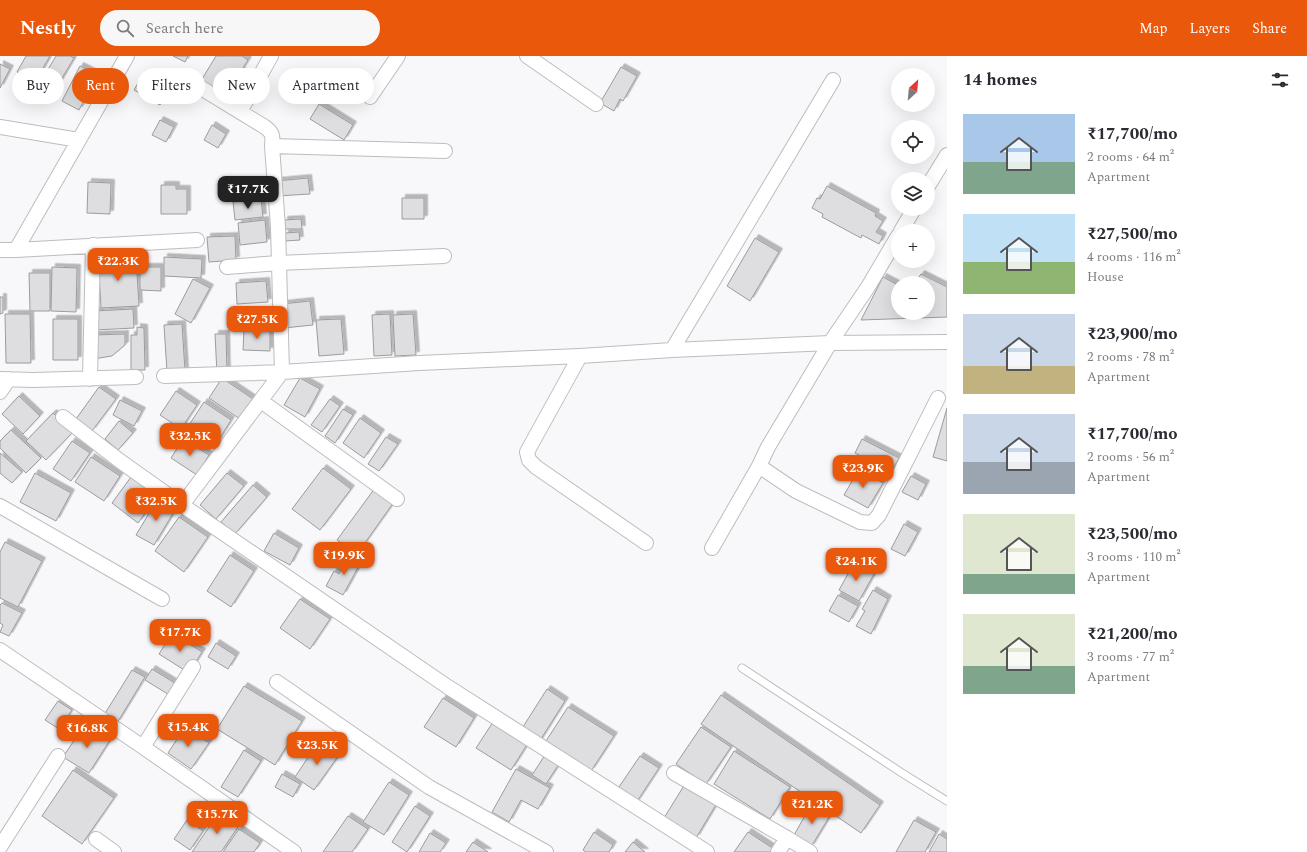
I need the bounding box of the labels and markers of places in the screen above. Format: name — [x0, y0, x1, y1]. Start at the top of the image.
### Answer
pin: ₹17.7K — [215, 176, 281, 210]
pin: ₹22.3K — [85, 248, 151, 282]
pin: ₹27.5K — [224, 306, 290, 340]
pin: ₹32.5K — [157, 423, 223, 457]
pin: ₹23.9K — [830, 455, 896, 489]
pin: ₹32.5K — [123, 488, 189, 522]
pin: ₹19.9K — [311, 542, 377, 576]
pin: ₹24.1K — [823, 548, 889, 582]
pin: ₹17.7K — [147, 619, 213, 653]
pin: ₹15.4K — [155, 714, 221, 748]
pin: ₹16.8K — [54, 715, 120, 749]
pin: ₹23.5K — [284, 732, 350, 766]
pin: ₹21.2K — [779, 791, 845, 825]
pin: ₹15.7K — [184, 801, 250, 835]

